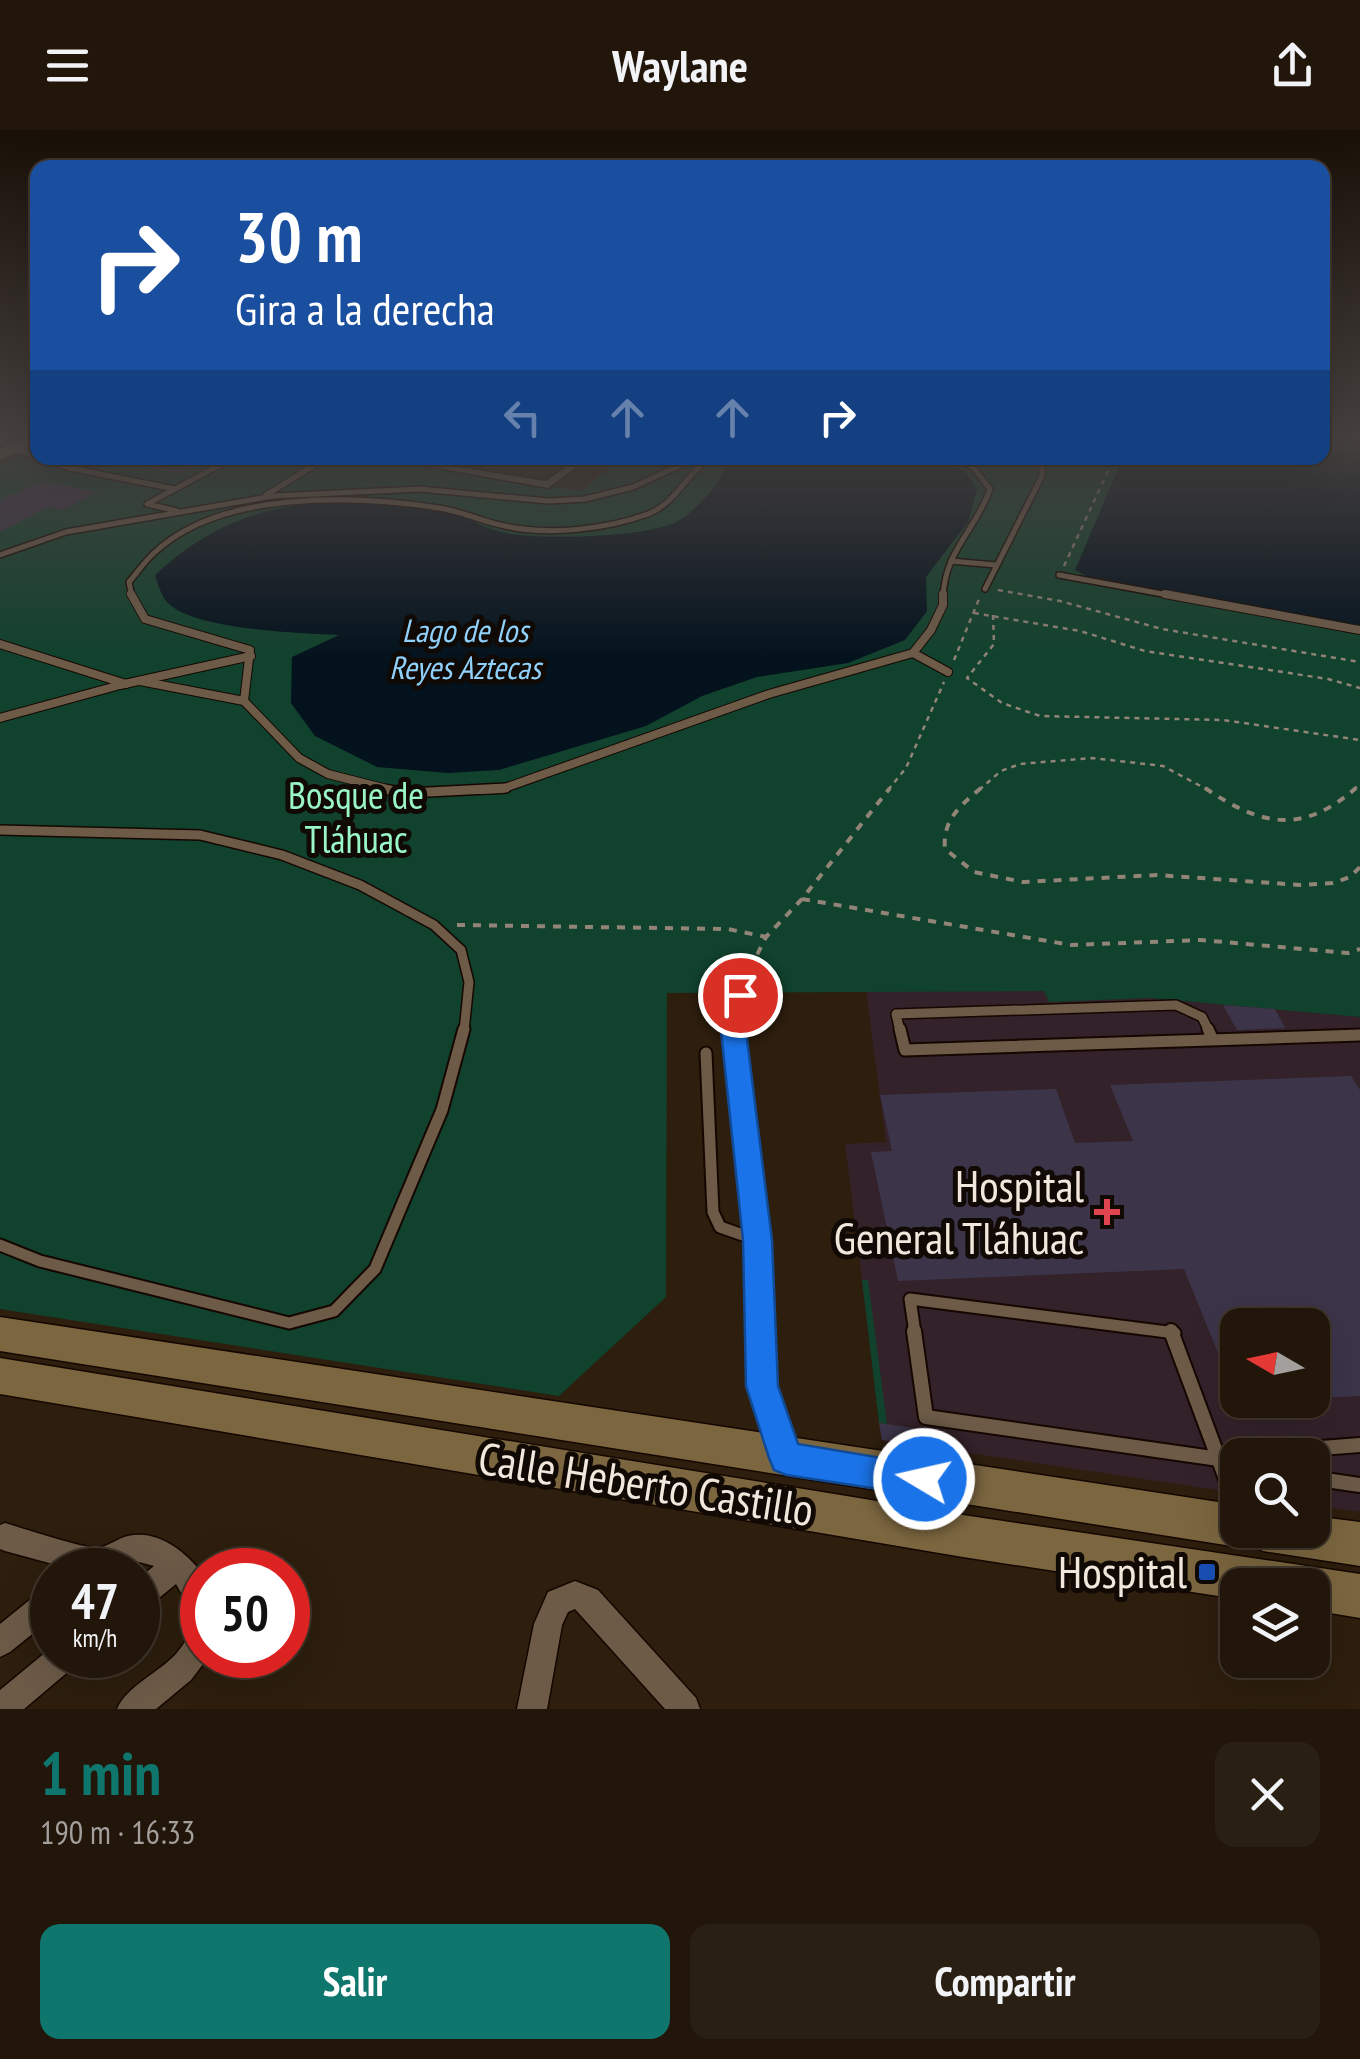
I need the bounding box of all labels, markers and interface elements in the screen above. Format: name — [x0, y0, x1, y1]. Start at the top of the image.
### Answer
text: Waylane — [612, 36, 748, 94]
icon: menu — [40, 38, 95, 93]
icon: share — [1265, 38, 1320, 93]
text: 30 m — [235, 191, 363, 281]
icon: right — [70, 200, 200, 330]
text: Gira a la derecha — [235, 279, 495, 337]
icon: left — [495, 390, 550, 445]
icon: ahead — [600, 390, 655, 445]
icon: ahead — [705, 390, 760, 445]
icon: right — [810, 390, 865, 445]
water label: Lago de los Reyes Aztecas — [389, 609, 544, 688]
park label: Bosque de Tláhuac — [288, 770, 424, 863]
pin — [698, 953, 783, 1038]
icon: arrive — [713, 968, 768, 1023]
place label: Hospital General Tláhuac — [834, 1156, 1085, 1266]
marker: Hospital General Tláhuac — [1094, 1199, 1120, 1225]
north arrow — [1220, 1308, 1330, 1418]
map controls — [1220, 1308, 1330, 1678]
position arrow — [872, 1427, 976, 1531]
street label: Calle Heberto Castillo — [475, 1428, 818, 1538]
button: search — [1220, 1438, 1330, 1548]
place label: Hospital — [1058, 1542, 1188, 1600]
speed limit sign: 50 — [180, 1548, 310, 1678]
marker: Hospital — [1196, 1561, 1218, 1583]
text: 47 — [71, 1568, 119, 1633]
button: layers — [1220, 1568, 1330, 1678]
text: km/h — [73, 1622, 117, 1654]
text: 1 min — [40, 1734, 161, 1812]
button: close — [1215, 1742, 1320, 1847]
text: 190 m · 16:33 — [40, 1811, 195, 1853]
button: Salir — [40, 1924, 670, 2039]
button: Compartir — [690, 1924, 1320, 2039]

